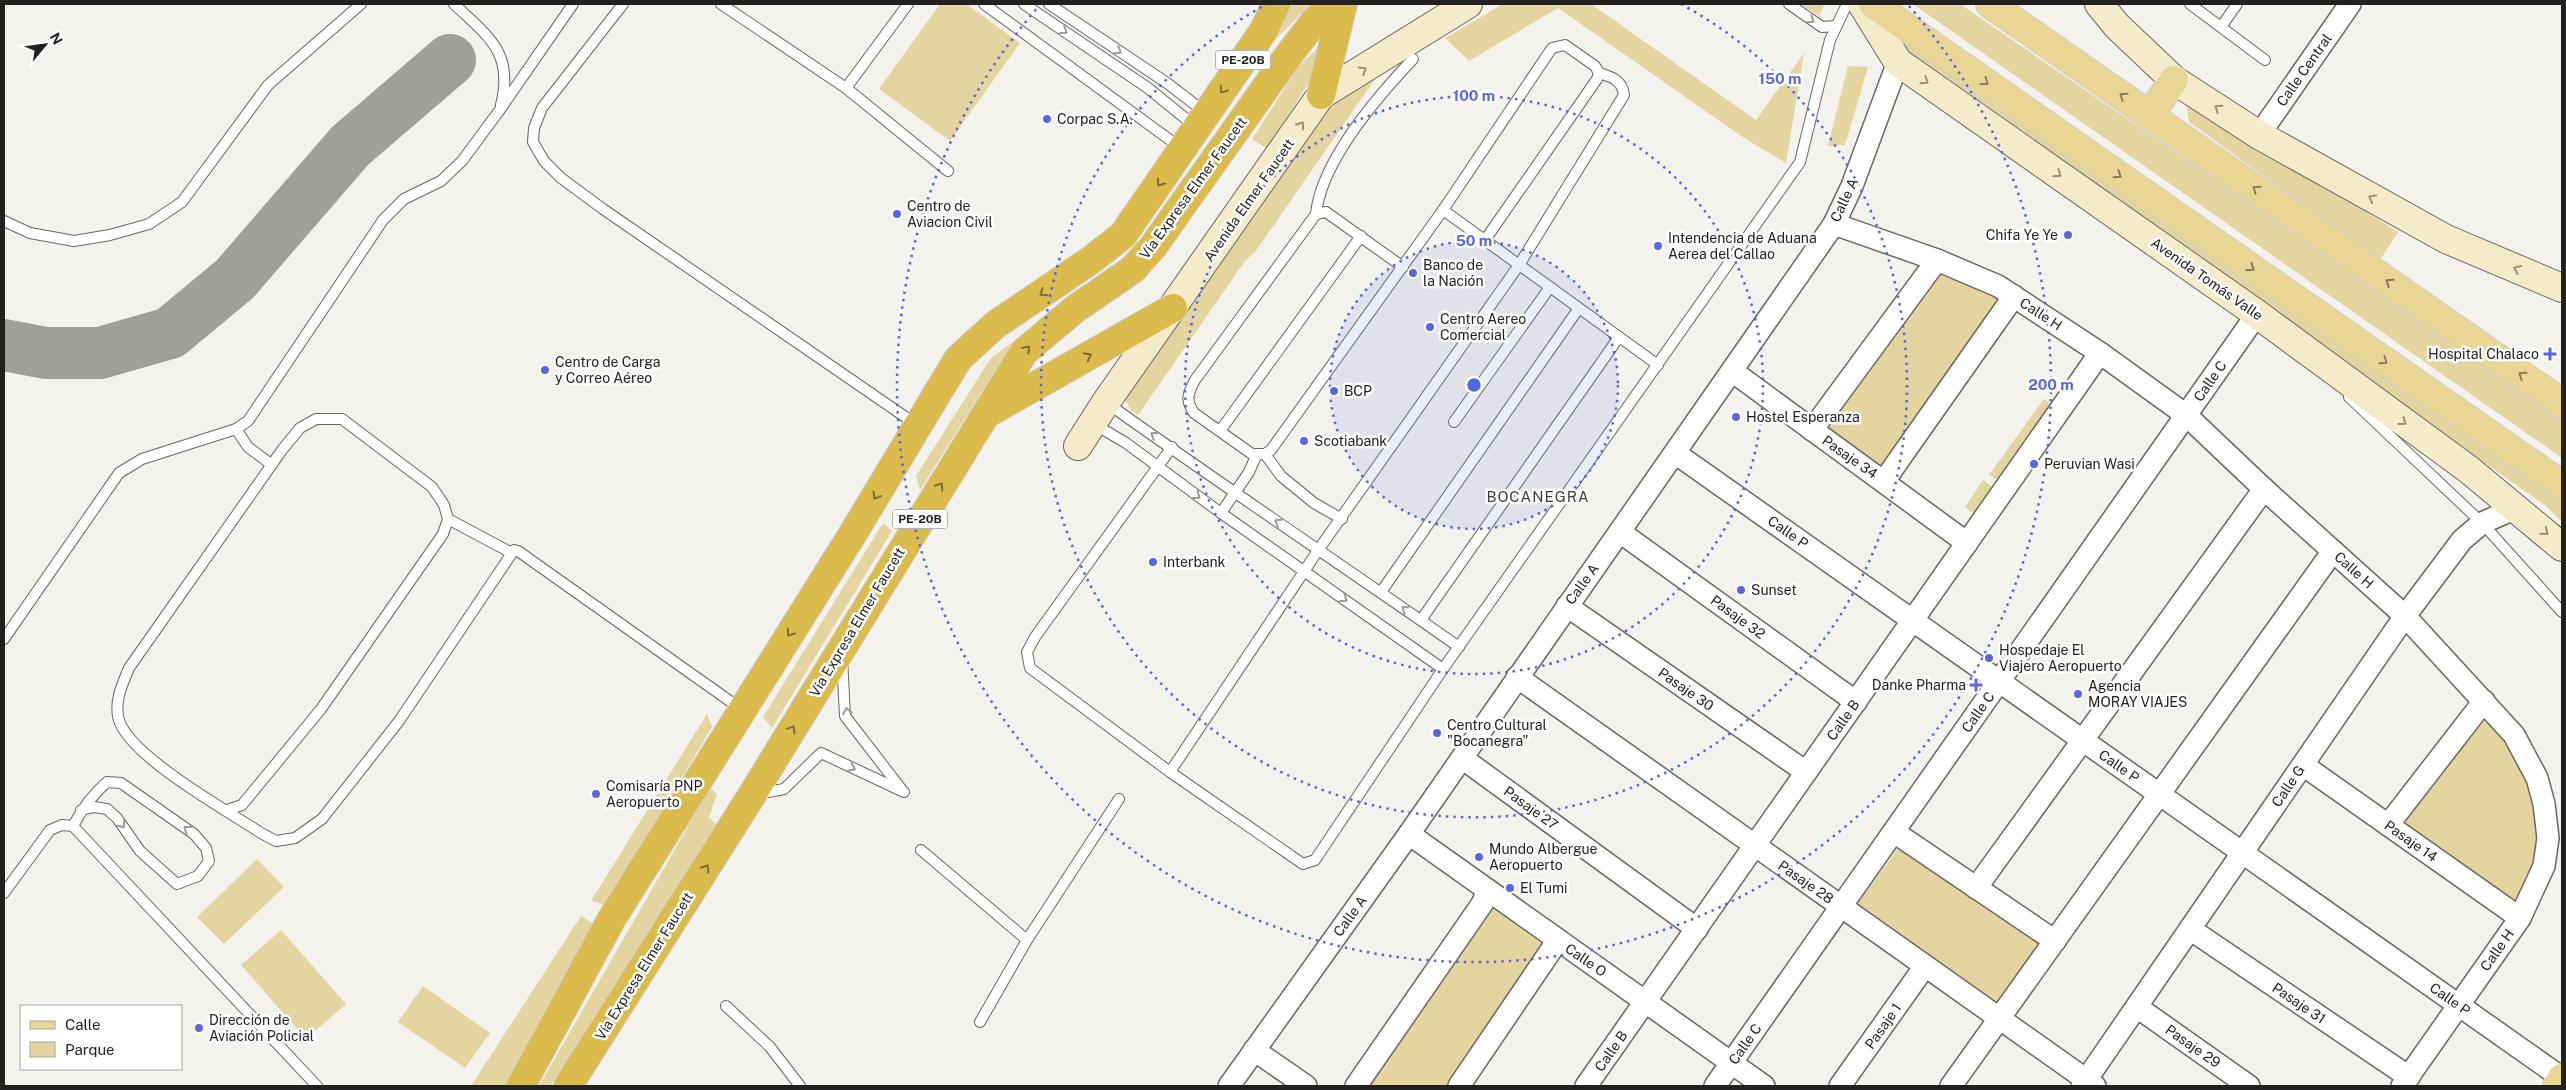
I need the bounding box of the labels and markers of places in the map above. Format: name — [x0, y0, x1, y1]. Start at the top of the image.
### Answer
place label: Corpac S.A. — [1057, 111, 1133, 127]
marker: Corpac S.A. — [1041, 113, 1053, 125]
place label: Centro de Aviacion Civil — [907, 198, 993, 230]
marker: Centro de Aviacion Civil — [891, 208, 903, 220]
place label: Chifa Ye Ye — [1986, 227, 2058, 243]
marker: Chifa Ye Ye — [2062, 229, 2074, 241]
place label: Intendencia de Aduana Aerea del Callao — [1668, 230, 1817, 262]
marker: Intendencia de Aduana Aerea del Callao — [1652, 240, 1664, 252]
place label: Banco de la Nación — [1423, 257, 1484, 289]
marker: Banco de la Nación — [1407, 267, 1419, 279]
place label: Centro Aereo Comercial — [1440, 311, 1526, 343]
marker: Centro Aereo Comercial — [1424, 321, 1436, 333]
place label: Hospital Chalaco — [2428, 346, 2539, 362]
marker: Hospital Chalaco — [2543, 347, 2557, 361]
place label: Centro de Carga y Correo Aéreo — [555, 354, 661, 386]
marker: Centro de Carga y Correo Aéreo — [539, 364, 551, 376]
centre of rings — [1465, 376, 1483, 394]
place label: BCP — [1344, 383, 1372, 399]
marker: BCP — [1328, 385, 1340, 397]
place label: Hostel Esperanza — [1746, 409, 1860, 425]
marker: Hostel Esperanza — [1730, 411, 1742, 423]
place label: Scotiabank — [1314, 433, 1387, 449]
marker: Scotiabank — [1298, 435, 1310, 447]
place label: Peruvian Wasi — [2044, 456, 2135, 472]
marker: Peruvian Wasi — [2028, 458, 2040, 470]
place label: Interbank — [1163, 554, 1225, 570]
marker: Interbank — [1147, 556, 1159, 568]
place label: Sunset — [1751, 582, 1797, 598]
marker: Sunset — [1735, 584, 1747, 596]
place label: Hospedaje El Viajero Aeropuerto — [1999, 642, 2122, 674]
marker: Hospedaje El Viajero Aeropuerto — [1983, 652, 1995, 664]
place label: Danke Pharma — [1872, 677, 1966, 693]
place label: Agencia MORAY VIAJES — [2088, 678, 2188, 710]
marker: Danke Pharma — [1970, 679, 1982, 691]
marker: Agencia MORAY VIAJES — [2072, 688, 2084, 700]
place label: Centro Cultural "Bocanegra" — [1447, 717, 1547, 749]
marker: Centro Cultural "Bocanegra" — [1431, 727, 1443, 739]
place label: Comisaría PNP Aeropuerto — [606, 778, 702, 810]
marker: Comisaría PNP Aeropuerto — [590, 788, 602, 800]
place label: Mundo Albergue Aeropuerto — [1489, 841, 1598, 873]
marker: Mundo Albergue Aeropuerto — [1473, 851, 1485, 863]
place label: El Tumi — [1520, 880, 1567, 896]
marker: El Tumi — [1504, 882, 1516, 894]
place label: Dirección de Aviación Policial — [209, 1012, 314, 1044]
marker: Dirección de Aviación Policial — [193, 1022, 205, 1034]

